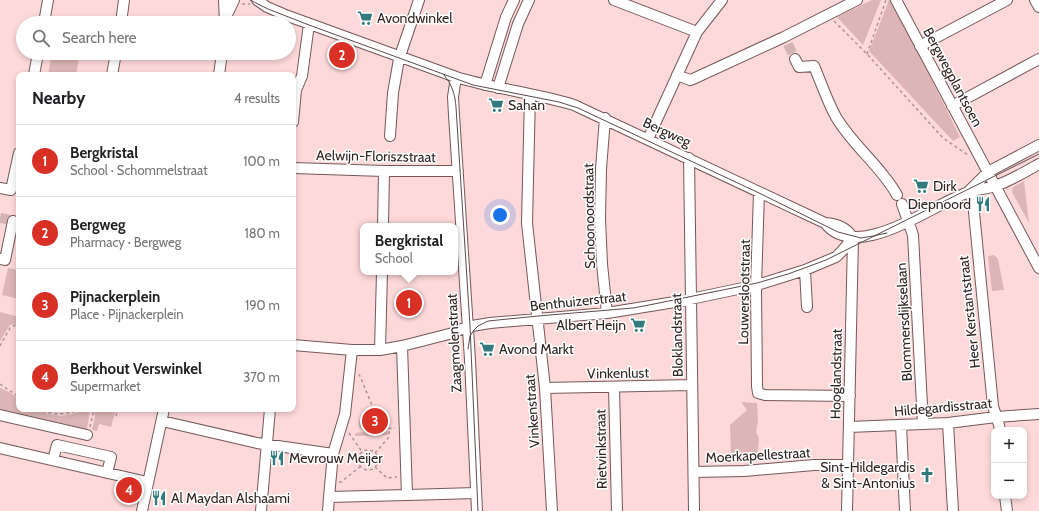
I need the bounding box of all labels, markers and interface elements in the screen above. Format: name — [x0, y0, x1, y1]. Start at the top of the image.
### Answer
supermarket icon: Avondwinkel — [356, 9, 374, 27]
place label: Avondwinkel — [377, 9, 453, 27]
search box — [16, 16, 296, 60]
street label: Bergwegplantsoen — [919, 24, 987, 130]
icon: search — [30, 27, 52, 49]
text: Search here — [62, 29, 137, 47]
pin: 2 — [329, 40, 355, 70]
text: Nearby — [32, 88, 85, 108]
text: 4 results — [234, 90, 280, 106]
supermarket icon: Sahan — [487, 96, 505, 114]
place label: Sahan — [508, 96, 545, 114]
street label: Bergweg — [640, 113, 695, 151]
text: Bergkristal — [70, 144, 138, 162]
street label: Aelwijn-Floriszstraat — [316, 146, 436, 166]
text: 1 — [43, 153, 47, 169]
text: 100 m — [243, 153, 280, 169]
text: School · Schommelstraat — [70, 162, 208, 178]
street label: Schoonoordstraat — [579, 163, 599, 269]
supermarket icon: Dirk — [912, 177, 930, 195]
place label: Dirk — [933, 177, 957, 195]
place label: Diepnoord — [908, 195, 971, 213]
restaurant icon: Diepnoord — [974, 195, 992, 213]
your location — [490, 205, 510, 225]
text: Bergweg — [70, 216, 126, 234]
popup — [360, 223, 458, 275]
text: 2 — [42, 225, 48, 241]
text: 180 m — [244, 225, 280, 241]
text: Bergkristal — [375, 232, 443, 250]
text: Pharmacy · Bergweg — [70, 234, 181, 250]
street label: Louwerslootstraat — [734, 239, 754, 345]
text: School — [375, 250, 413, 266]
street label: Heer Kerstantstraat — [954, 255, 984, 369]
street label: Blommersdijkselaan — [892, 262, 916, 382]
street label: Benthuizerstraat — [529, 287, 627, 315]
text: Pijnackerplein — [70, 288, 160, 306]
pin: 1 — [396, 288, 422, 318]
street label: Zaagmolenstraat — [442, 293, 466, 393]
street label: Bloklandstraat — [667, 293, 687, 377]
text: 3 — [41, 297, 49, 313]
text: 190 m — [245, 297, 280, 313]
text: Place · Pijnackerplein — [70, 306, 184, 322]
place label: Albert Heijn — [556, 316, 626, 334]
supermarket icon: Albert Heijn — [629, 316, 647, 334]
street label: Hooglandstraat — [826, 328, 846, 419]
supermarket icon: Avond Markt — [478, 340, 496, 358]
place label: Avond Markt — [499, 340, 574, 358]
text: Berkhout Verswinkel — [70, 360, 202, 378]
street label: Vinkenlust — [587, 363, 649, 383]
text: 4 — [41, 369, 49, 385]
text: 370 m — [243, 369, 280, 385]
street label: Vinkenstraat — [520, 373, 544, 448]
text: Supermarket — [70, 378, 141, 394]
street label: Hildegardisstraat — [893, 394, 993, 420]
pin: 3 — [362, 406, 388, 436]
street label: Rietvinkstraat — [591, 409, 611, 489]
map controls — [991, 427, 1027, 499]
button: + — [991, 427, 1027, 463]
street label: Moerkapellestraat — [705, 443, 811, 467]
restaurant icon: Mevrouw Meijer — [268, 449, 286, 467]
place label: Mevrouw Meijer — [289, 449, 383, 467]
place label: Sint-Hildegardis & Sint-Antonius — [820, 458, 915, 492]
button: − — [991, 463, 1027, 499]
church icon: Sint-Hildegardis & Sint-Antonius — [918, 466, 936, 484]
pin: 4 — [116, 475, 142, 505]
restaurant icon: Al Maydan Alshaami — [150, 489, 168, 507]
place label: Al Maydan Alshaami — [171, 489, 290, 507]

